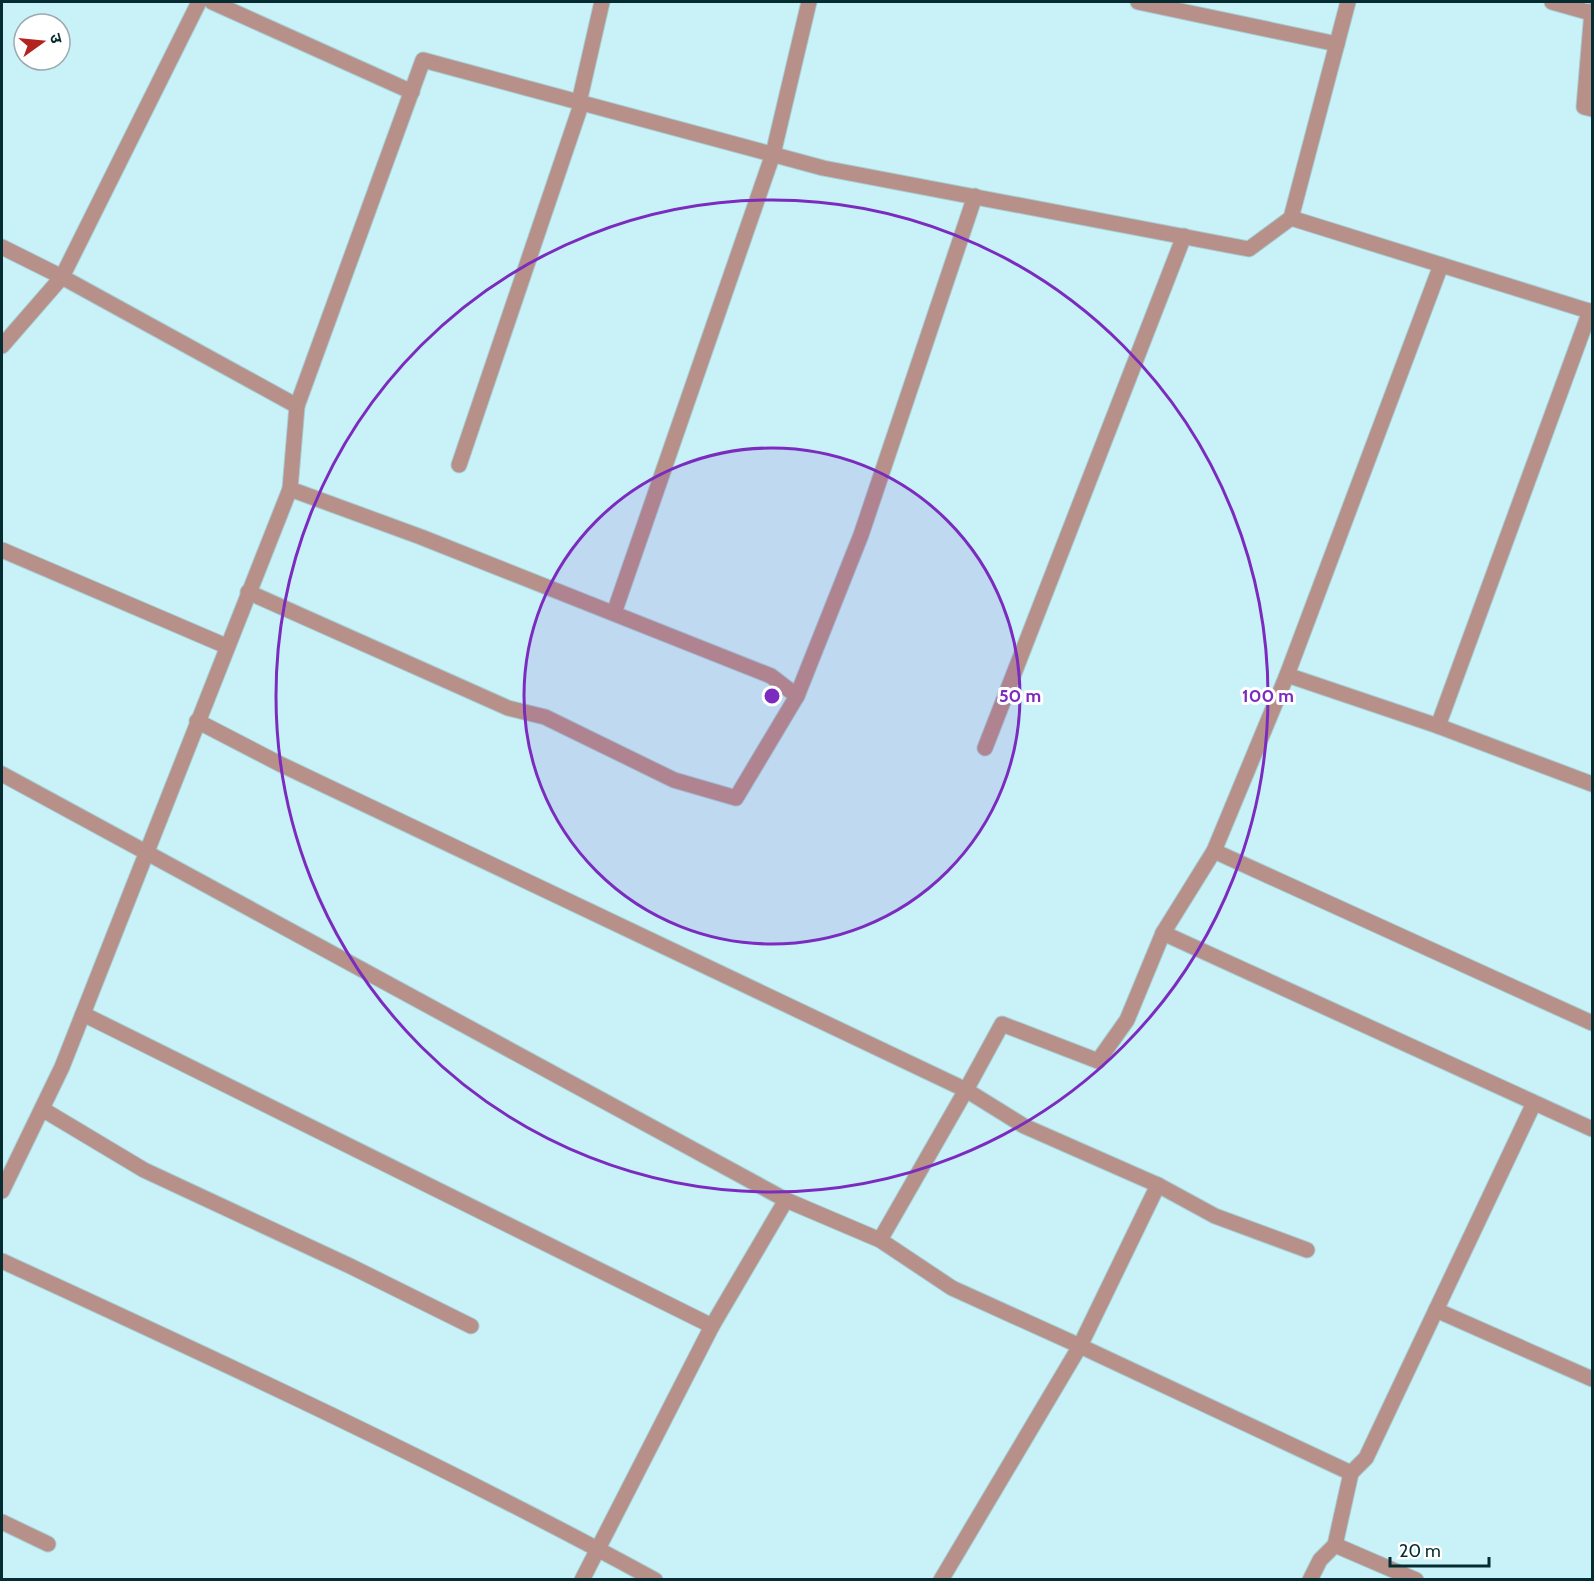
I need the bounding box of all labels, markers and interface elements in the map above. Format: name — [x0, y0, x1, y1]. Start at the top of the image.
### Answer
north arrow — [12, 12, 72, 72]
text: उ — [46, 31, 67, 46]
text: 50 m — [999, 685, 1041, 707]
text: 100 m — [1242, 685, 1294, 707]
centre of rings — [762, 686, 782, 706]
scale bar — [1390, 1530, 1489, 1568]
text: 20 m — [1399, 1540, 1441, 1562]

